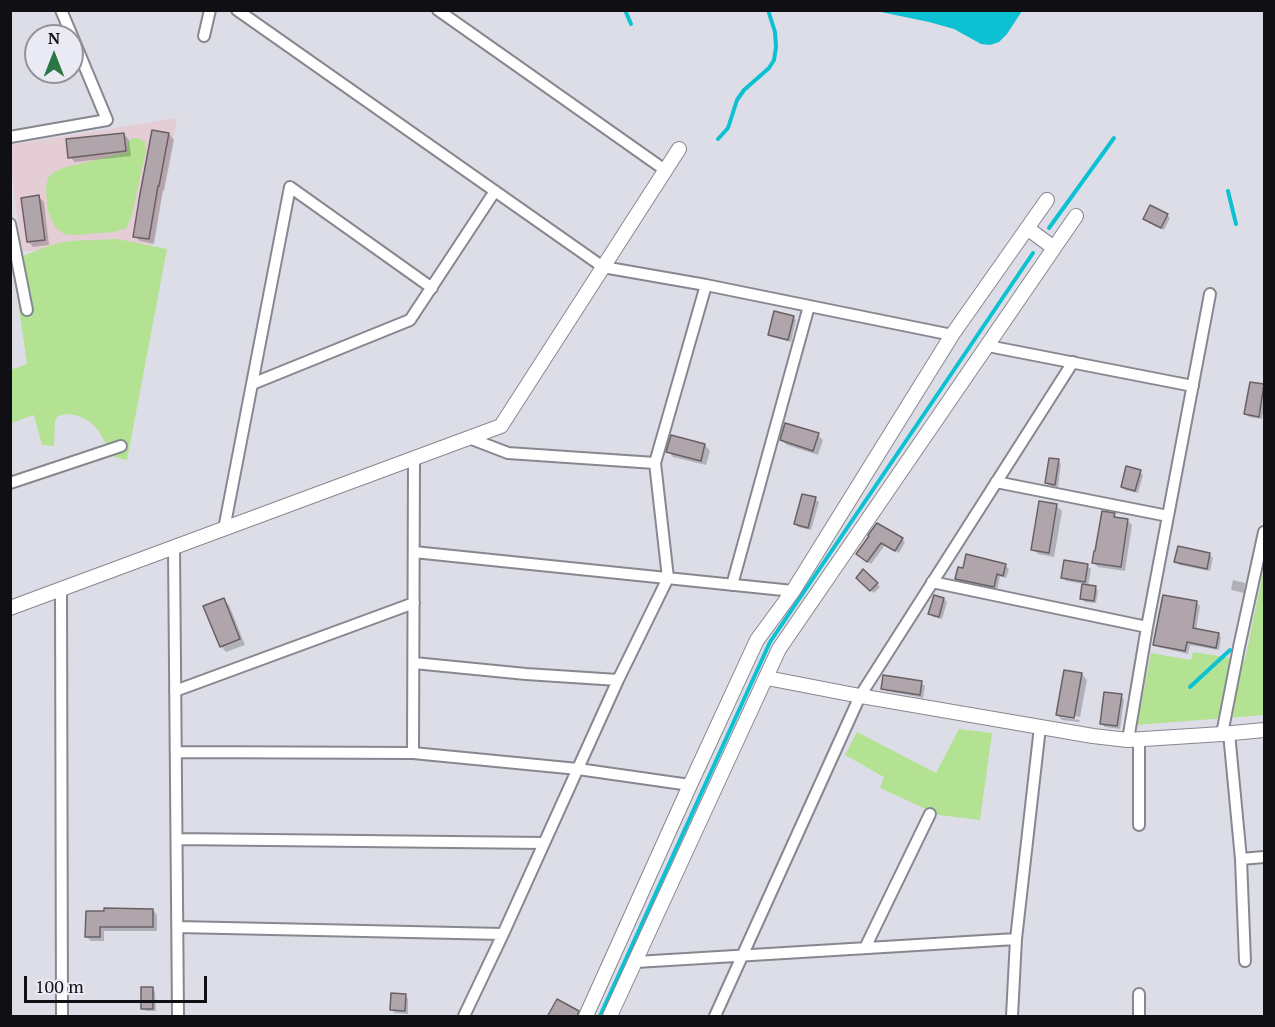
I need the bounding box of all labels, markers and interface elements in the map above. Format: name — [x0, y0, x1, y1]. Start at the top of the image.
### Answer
north arrow — [24, 24, 84, 84]
text: N — [48, 27, 60, 49]
scale bar — [27, 964, 210, 1002]
text: 100 m — [35, 974, 84, 998]

